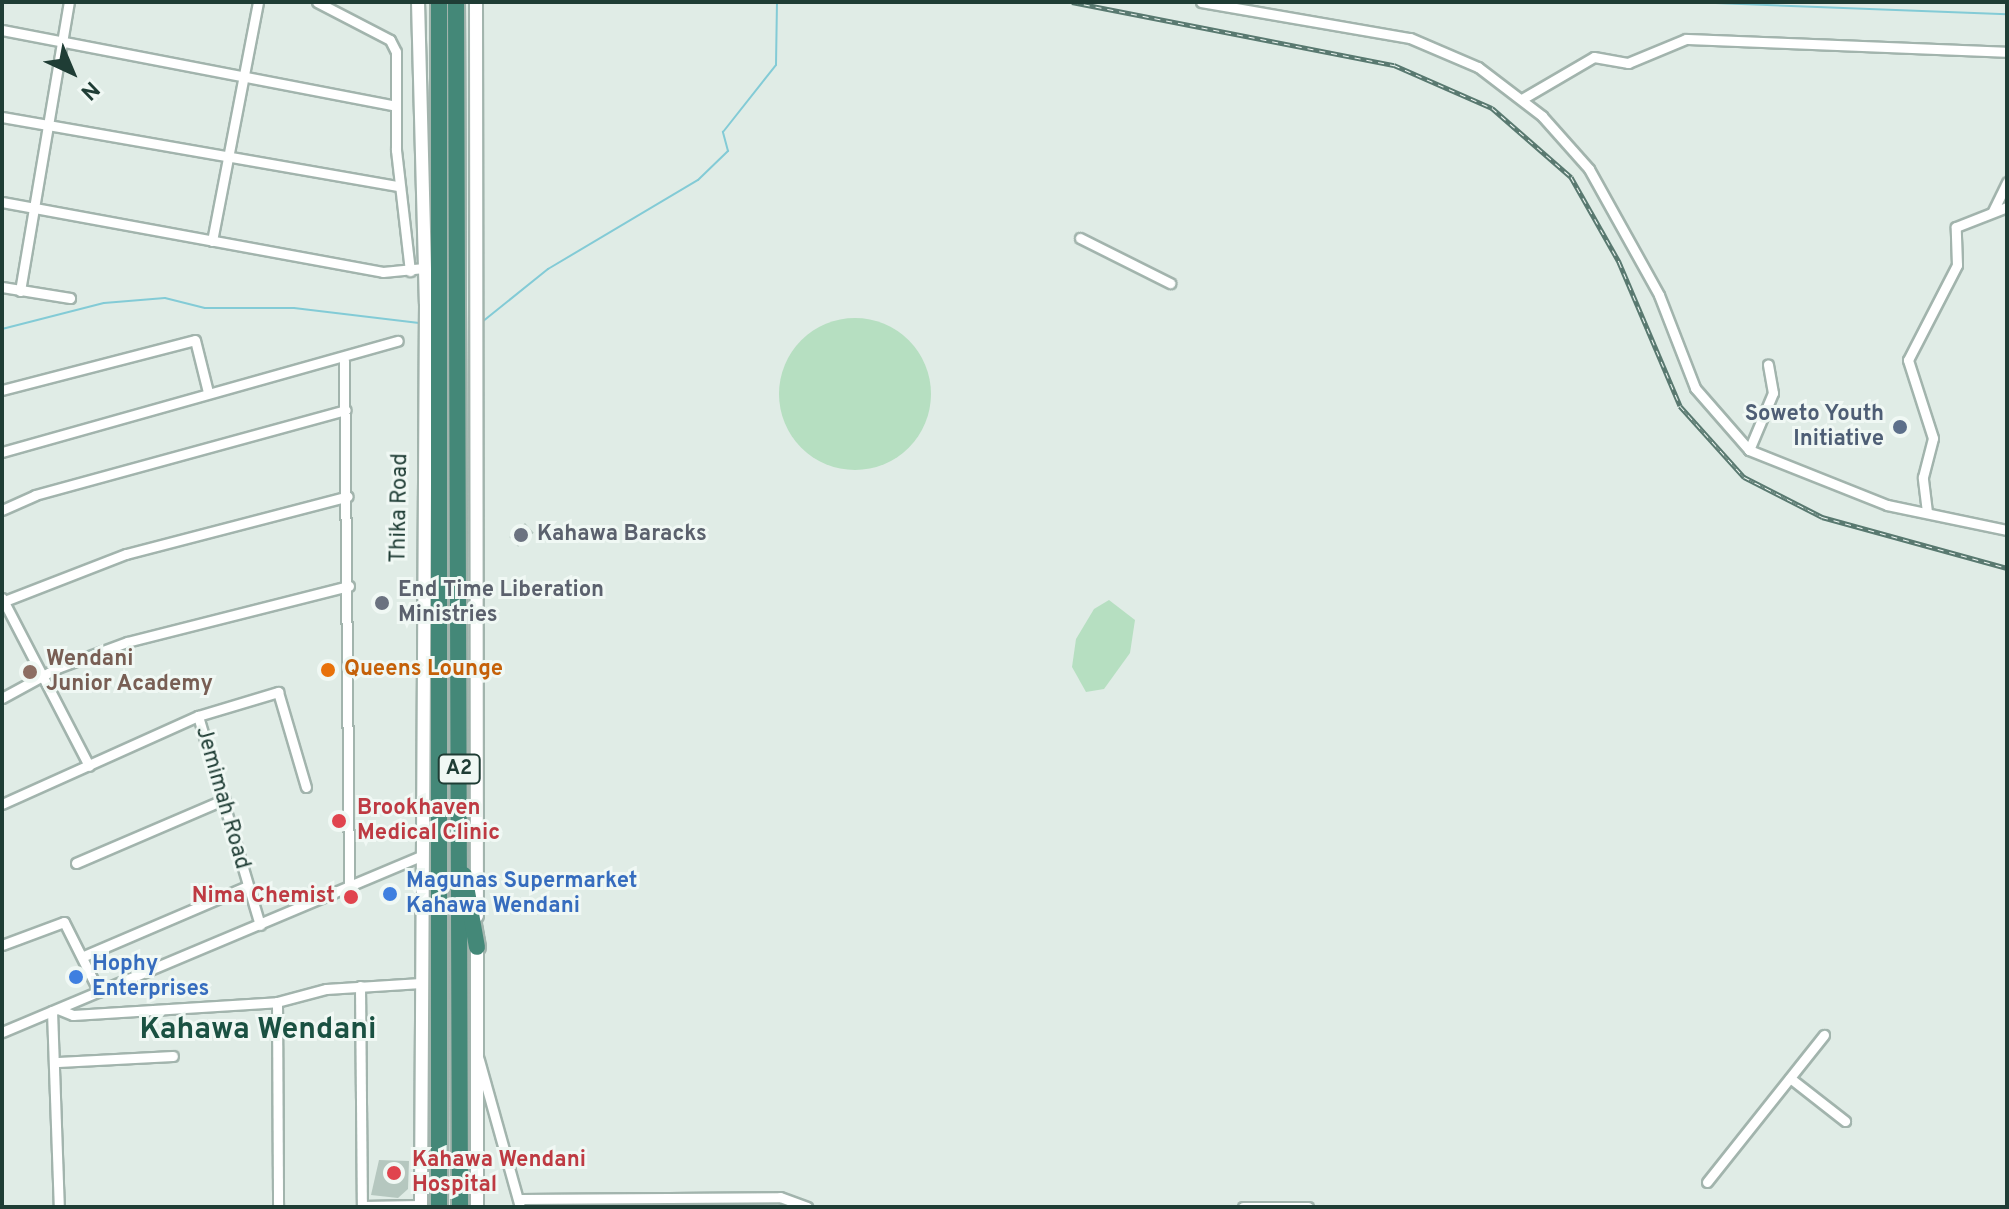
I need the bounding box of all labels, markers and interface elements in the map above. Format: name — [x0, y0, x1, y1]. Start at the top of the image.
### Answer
north arrow — [32, 32, 112, 112]
text: N — [74, 74, 104, 105]
place label: Soweto Youth Initiative — [1744, 401, 1884, 452]
marker: Soweto Youth Initiative — [1891, 418, 1909, 436]
street label: Thika Road — [386, 453, 414, 563]
place label: Kahawa Baracks — [537, 522, 707, 548]
marker: Kahawa Baracks — [512, 526, 530, 544]
place label: End Time Liberation Ministries — [398, 577, 604, 628]
marker: End Time Liberation Ministries — [373, 594, 391, 612]
place label: Wendani Junior Academy — [46, 646, 214, 698]
place label: Queens Lounge — [344, 657, 503, 683]
marker: Queens Lounge — [319, 661, 337, 679]
marker: Wendani Junior Academy — [21, 663, 39, 681]
street label: Jemimah Road — [189, 724, 255, 872]
road number: A2 — [437, 753, 481, 785]
place label: Brookhaven Medical Clinic — [357, 795, 500, 846]
marker: Brookhaven Medical Clinic — [328, 810, 350, 832]
place label: Magunas Supermarket Kahawa Wendani — [406, 868, 637, 920]
place label: Nima Chemist — [192, 884, 335, 910]
marker: Magunas Supermarket Kahawa Wendani — [381, 885, 399, 903]
marker: Nima Chemist — [342, 888, 360, 906]
place label: Hophy Enterprises — [92, 951, 209, 1002]
marker: Hophy Enterprises — [67, 968, 85, 986]
district label: Kahawa Wendani — [139, 1013, 377, 1049]
place label: Kahawa Wendani Hospital — [412, 1147, 586, 1198]
marker: Kahawa Wendani Hospital — [383, 1162, 405, 1184]

